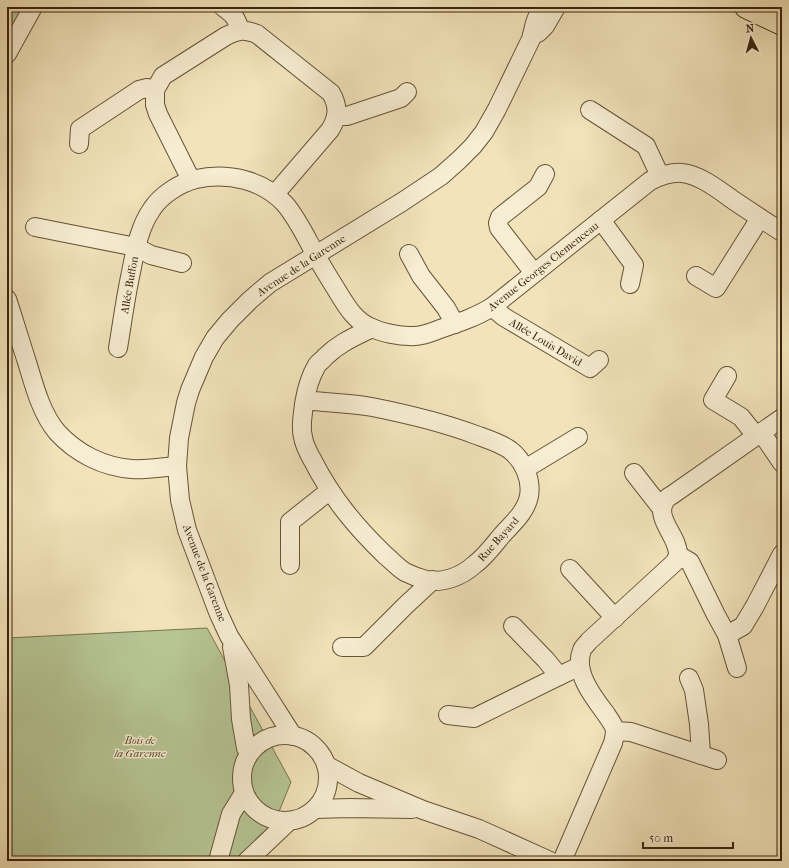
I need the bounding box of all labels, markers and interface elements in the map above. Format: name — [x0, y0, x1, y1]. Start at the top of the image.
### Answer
north arrow — [731, 18, 771, 58]
text: N — [745, 22, 755, 35]
street label: Avenue Georges Clemenceau — [484, 219, 602, 314]
street label: Avenue de la Garenne — [254, 232, 349, 300]
street label: Allée Buffon — [118, 255, 141, 316]
street label: Allée Louis David — [506, 315, 585, 370]
street label: Rue Bayard — [475, 514, 522, 564]
street label: Avenue de la Garenne — [180, 522, 229, 624]
park label: Bois de la Garenne — [114, 734, 166, 760]
scale bar — [643, 824, 733, 850]
text: 50 m — [649, 831, 673, 845]

